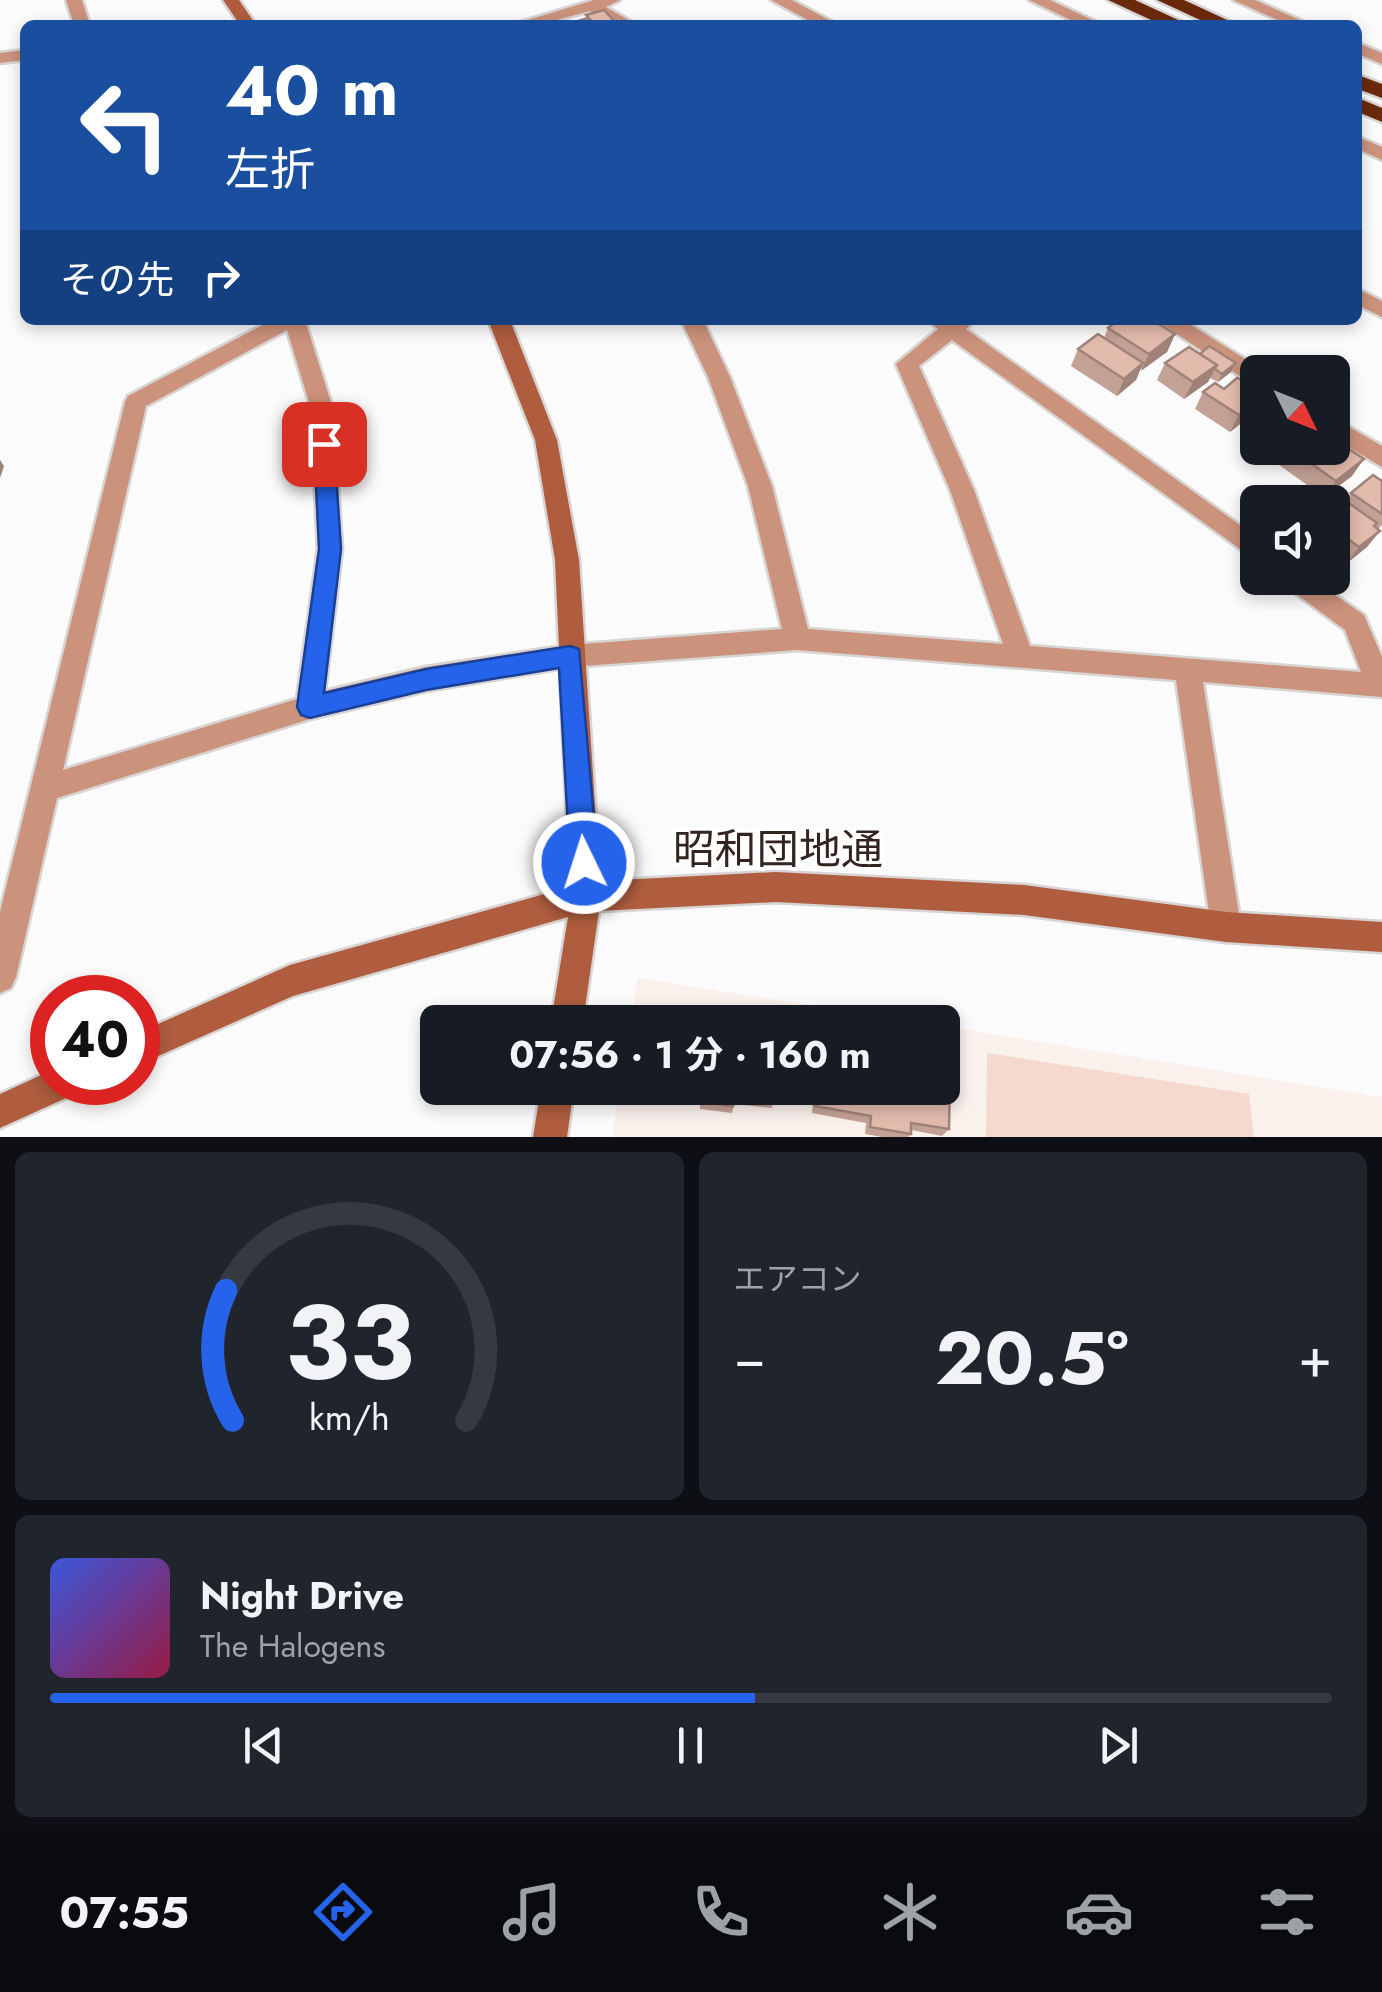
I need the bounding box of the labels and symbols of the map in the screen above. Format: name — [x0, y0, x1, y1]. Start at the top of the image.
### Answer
north arrow — [1240, 355, 1350, 465]
pin — [282, 402, 367, 487]
position arrow — [532, 811, 636, 915]
street label: 昭和団地通 — [673, 819, 883, 880]
speed limit sign: 40 — [30, 975, 160, 1105]

